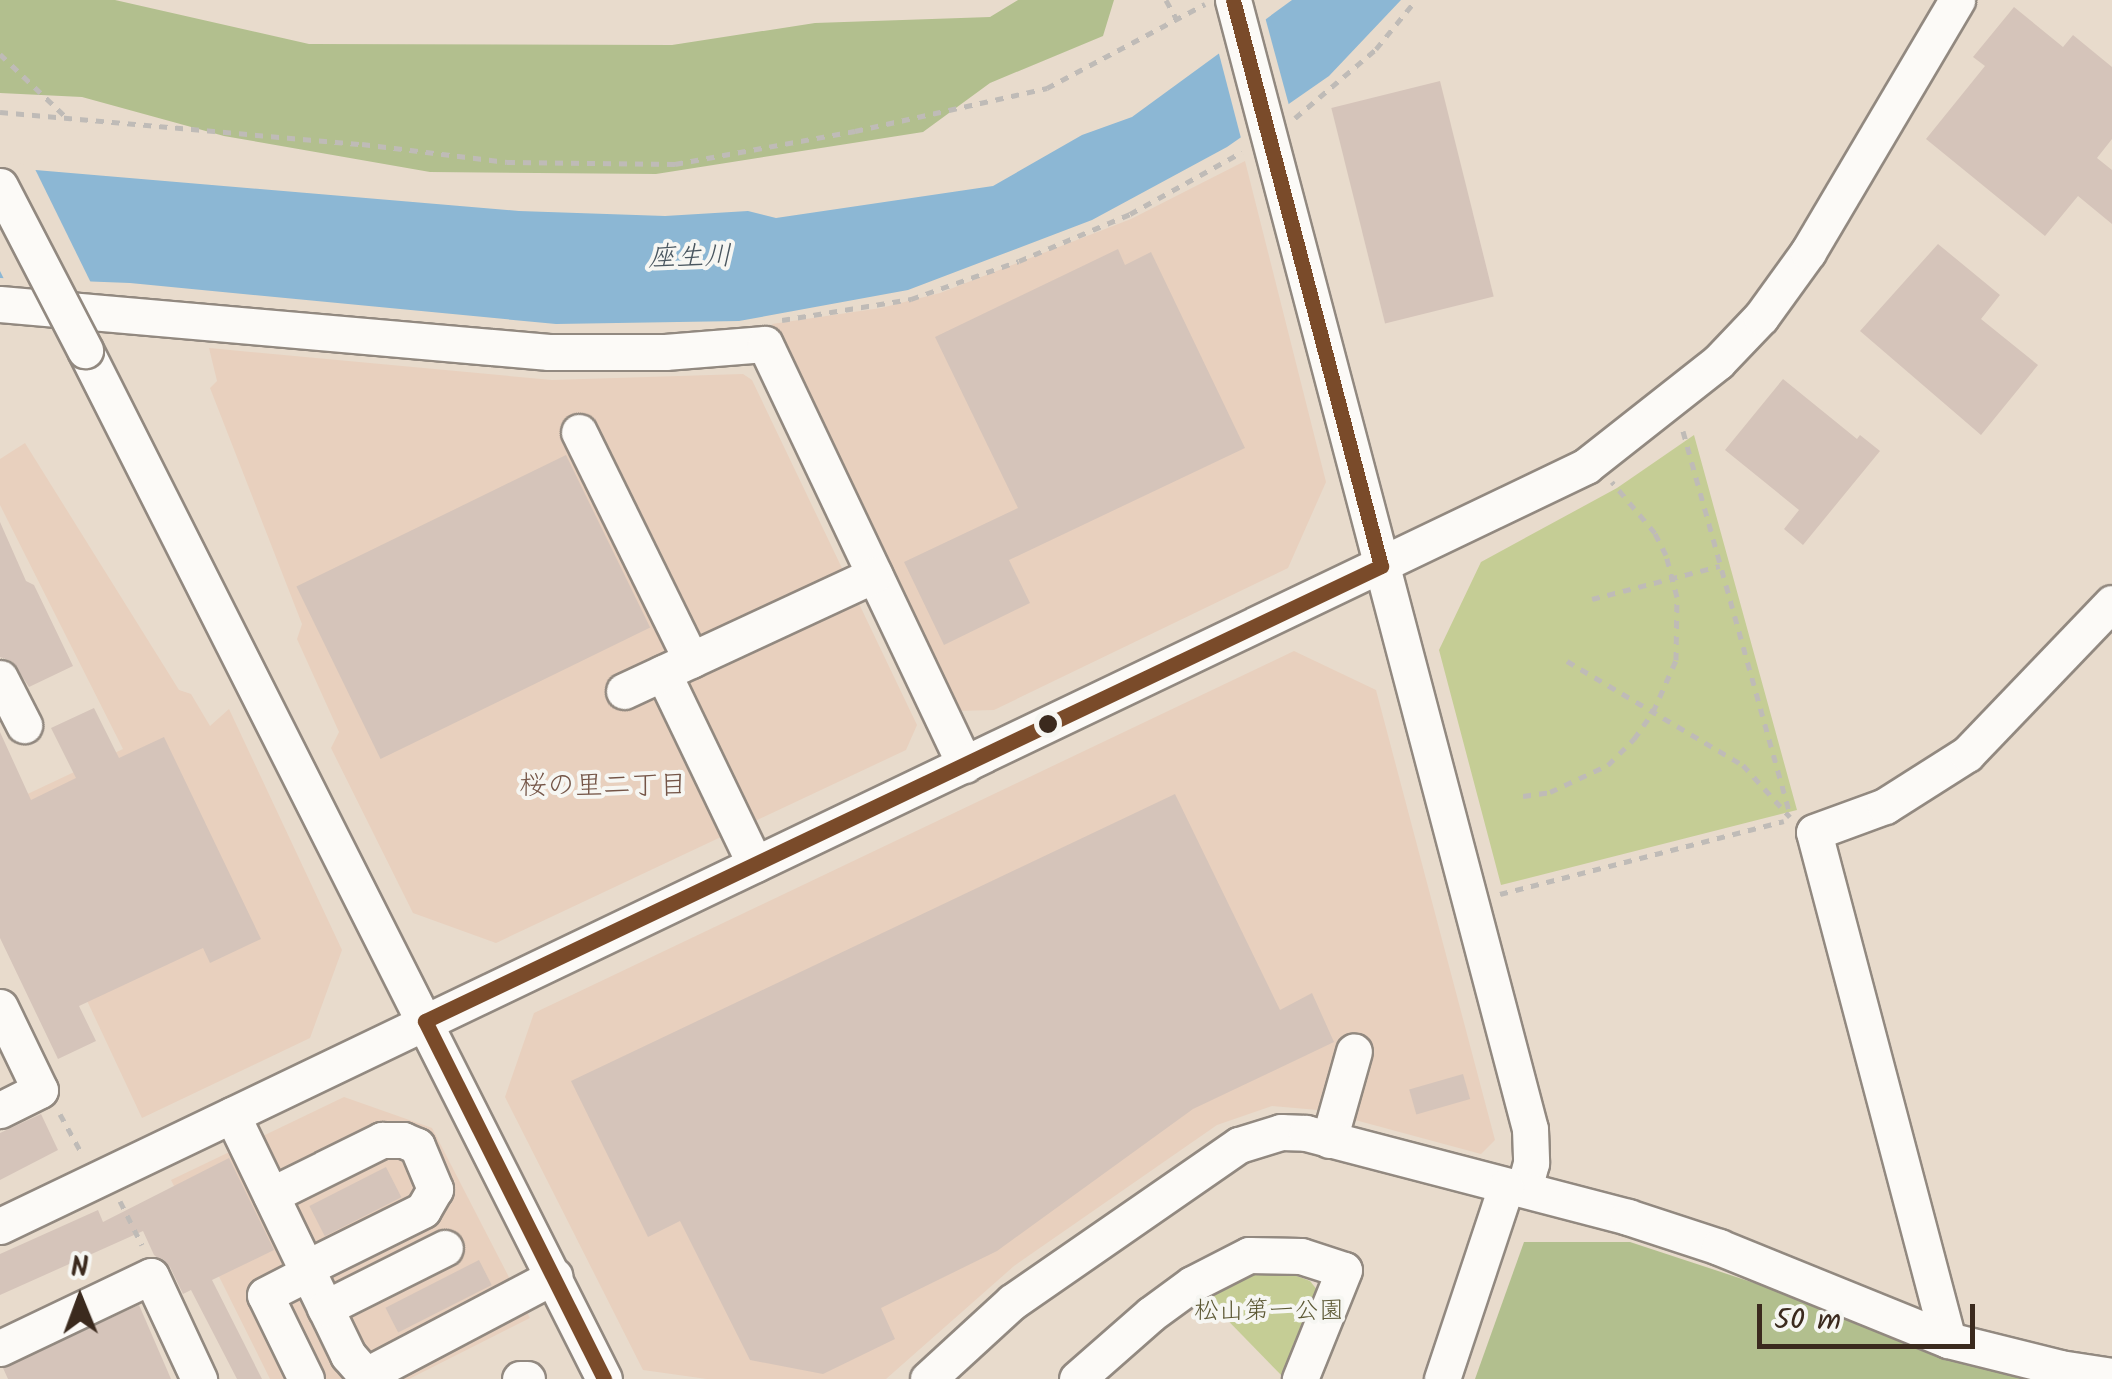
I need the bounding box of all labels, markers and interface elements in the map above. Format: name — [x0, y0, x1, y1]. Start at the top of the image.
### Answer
water label: 座生川 — [648, 240, 732, 276]
unlabelled marker — [1038, 714, 1058, 734]
district label: 桜の里二丁目 — [519, 770, 687, 804]
text: N — [70, 1246, 89, 1291]
north arrow — [30, 1249, 130, 1349]
scale bar — [1762, 1284, 1980, 1346]
park label: 松山第一公園 — [1194, 1296, 1344, 1326]
text: 50 m — [1774, 1297, 1841, 1345]

